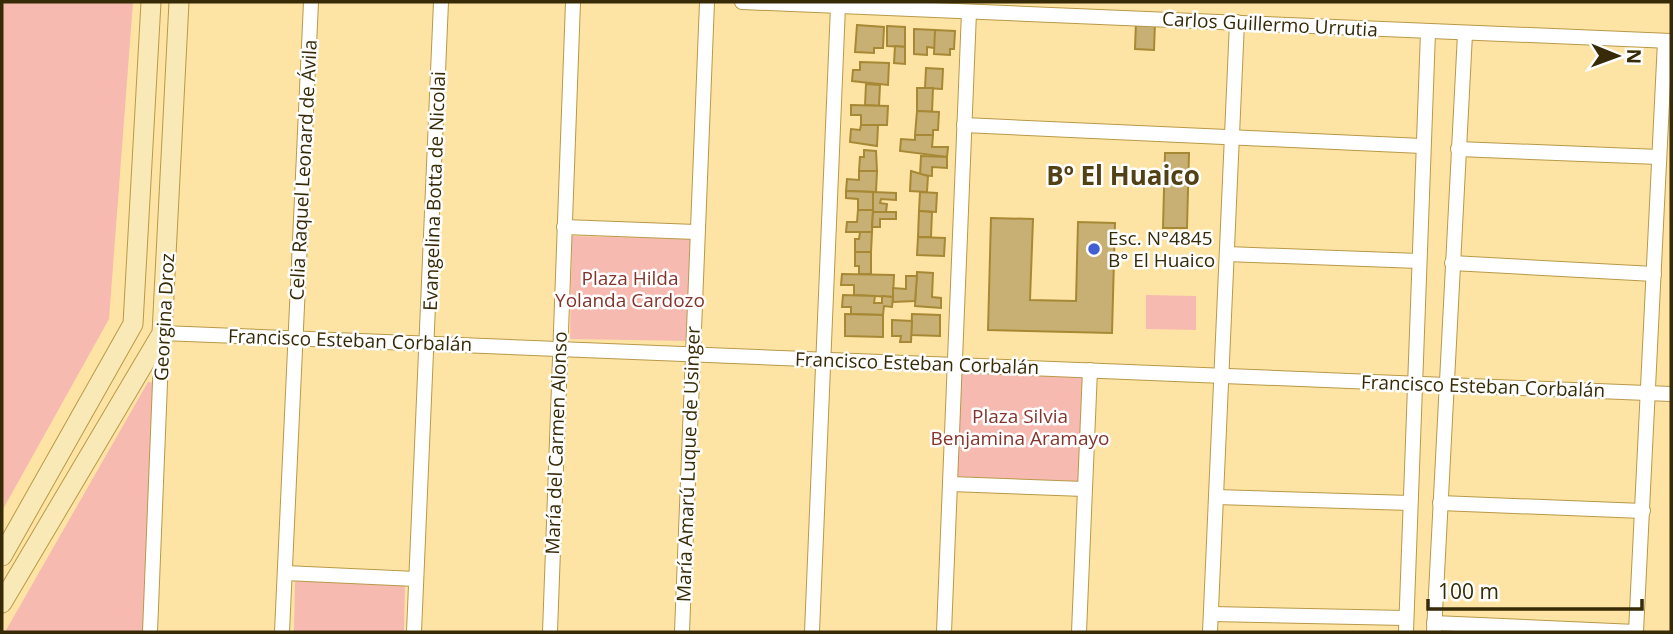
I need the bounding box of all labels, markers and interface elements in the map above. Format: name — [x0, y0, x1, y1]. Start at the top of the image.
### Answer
street label: Carlos Guillermo Urrutia — [1162, 5, 1378, 43]
north arrow — [1582, 21, 1652, 91]
street label: Celia Raquel Leonard de Ávila — [283, 39, 323, 301]
text: N — [1621, 48, 1647, 64]
street label: Evangelina Botta de Nicolai — [417, 71, 451, 311]
district label: Bº El Huaico — [1046, 157, 1200, 193]
place label: Esc. N°4845 B° El Huaico — [1108, 225, 1215, 273]
marker: Esc. N°4845 B° El Huaico — [1086, 241, 1102, 257]
street label: Georgina Droz — [148, 252, 180, 382]
park label: Plaza Hilda Yolanda Cardozo — [555, 265, 705, 313]
street label: Francisco Esteban Corbalán — [227, 323, 473, 357]
street label: María Amarú Luque de Usinger — [670, 325, 706, 602]
street label: María del Carmen Alonso — [539, 331, 573, 555]
street label: Francisco Esteban Corbalán — [794, 346, 1040, 380]
street label: Francisco Esteban Corbalán — [1360, 369, 1606, 403]
park label: Plaza Silvia Benjamina Aramayo — [931, 403, 1109, 451]
scale bar — [1428, 568, 1642, 612]
text: 100 m — [1438, 577, 1499, 605]

